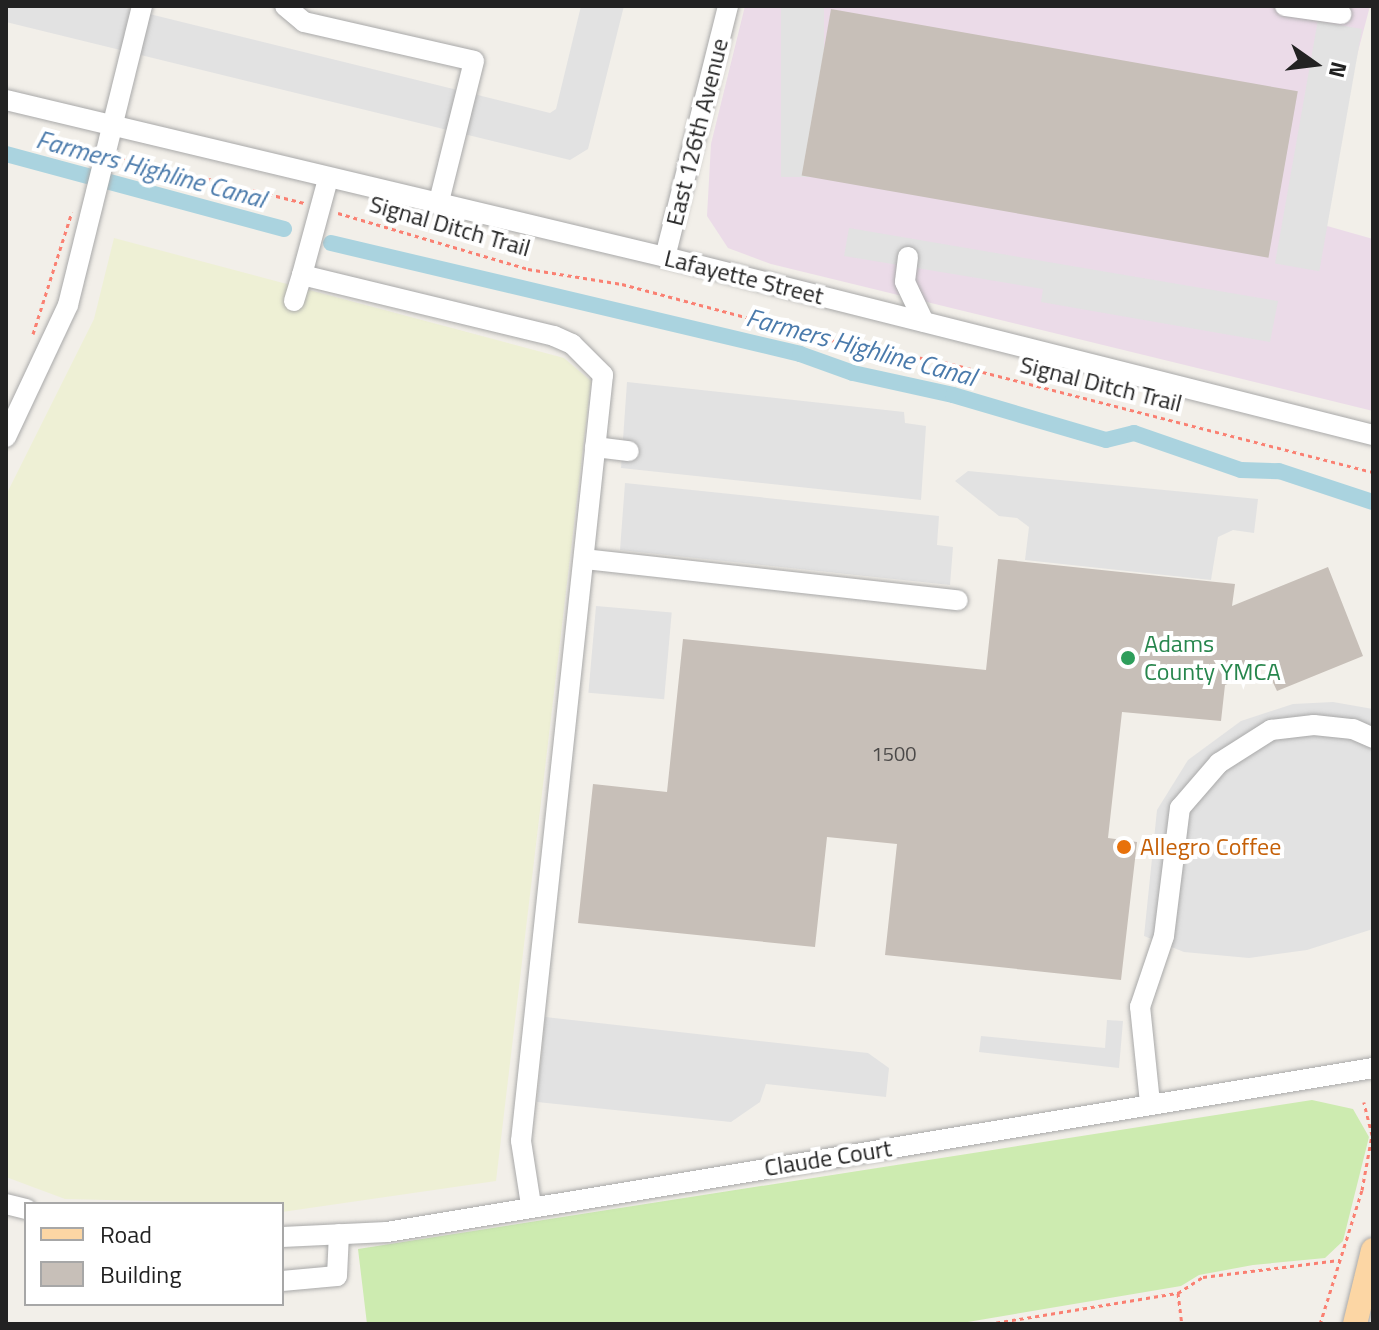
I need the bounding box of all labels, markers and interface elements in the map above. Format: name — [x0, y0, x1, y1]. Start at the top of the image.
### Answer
north arrow — [1275, 24, 1355, 104]
street label: East 126th Avenue — [660, 35, 734, 229]
text: N — [1320, 58, 1357, 81]
water label: Farmers Highline Canal — [33, 123, 269, 215]
street label: Signal Ditch Trail — [366, 189, 534, 263]
street label: Lafayette Street — [661, 243, 827, 311]
water label: Farmers Highline Canal — [743, 301, 979, 393]
street label: Signal Ditch Trail — [1017, 350, 1185, 418]
place label: Adams County YMCA — [1144, 630, 1281, 686]
marker: Adams County YMCA — [1119, 649, 1137, 667]
house number: 1500 — [872, 741, 916, 765]
place label: Allegro Coffee — [1140, 833, 1281, 861]
marker: Allegro Coffee — [1115, 838, 1133, 856]
street label: Claude Court — [762, 1134, 894, 1182]
legend — [24, 1202, 284, 1306]
text: Road — [100, 1216, 152, 1252]
text: Building — [100, 1256, 182, 1292]

